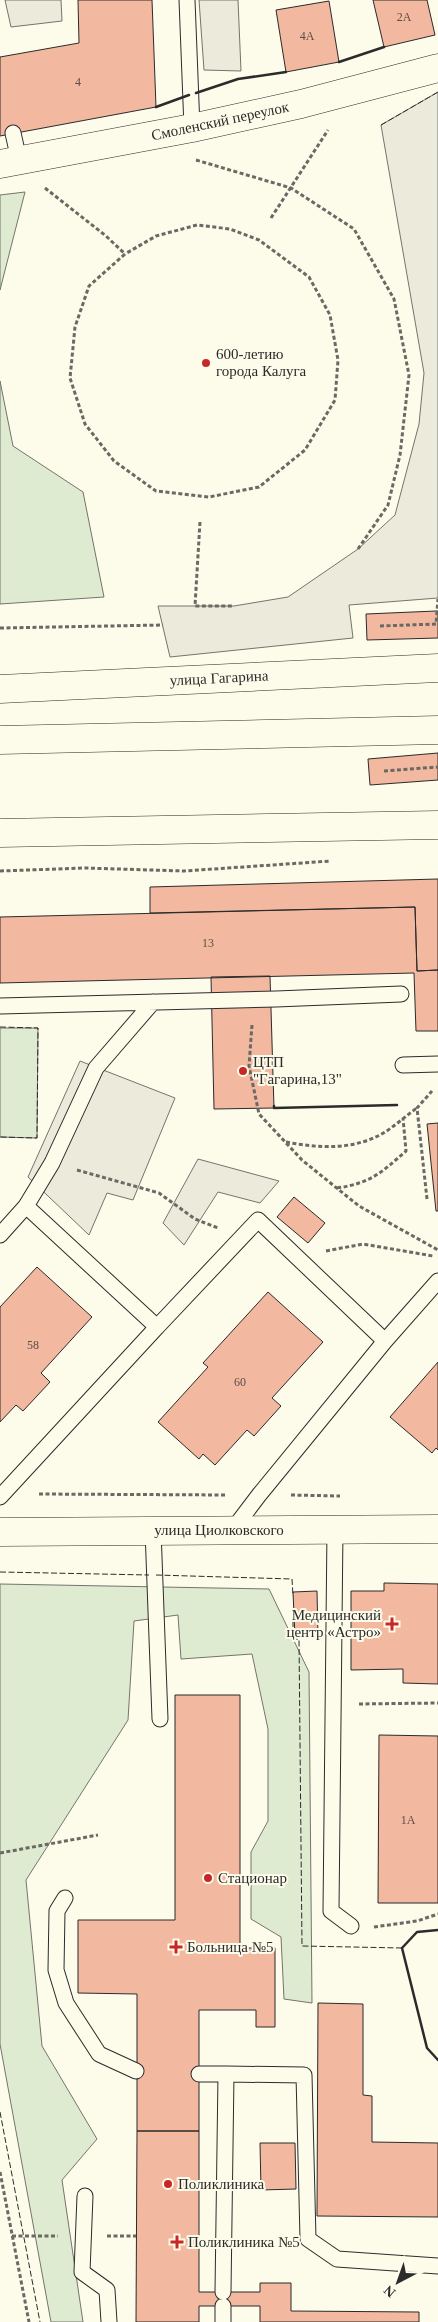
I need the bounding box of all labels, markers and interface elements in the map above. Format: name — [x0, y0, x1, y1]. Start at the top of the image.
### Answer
house number: 2А — [397, 10, 412, 24]
house number: 4А — [300, 29, 315, 43]
house number: 4 — [75, 75, 81, 89]
street label: Смоленский переулок — [150, 98, 291, 143]
place label: 600-летию города Калуга — [216, 346, 307, 379]
marker: 600-летию города Калуга — [200, 357, 212, 369]
street label: улица Гагарина — [169, 667, 269, 689]
house number: 13 — [202, 936, 214, 950]
place label: ЦТП "Гагарина,13" — [253, 1054, 342, 1087]
marker: ЦТП "Гагарина,13" — [237, 1065, 249, 1077]
house number: 58 — [27, 1338, 39, 1352]
house number: 60 — [234, 1375, 246, 1389]
street label: улица Циолковского — [154, 1522, 284, 1538]
place label: Медицинский центр «Астро» — [286, 1607, 381, 1640]
marker: Медицинский центр «Астро» — [385, 1617, 399, 1631]
house number: 1А — [401, 1813, 416, 1827]
place label: Стационар — [218, 1870, 287, 1886]
marker: Стационар — [202, 1872, 214, 1884]
place label: Больница №5 — [187, 1939, 274, 1955]
marker: Больница №5 — [169, 1940, 183, 1954]
place label: Поликлиника — [178, 2176, 265, 2192]
marker: Поликлиника — [162, 2178, 174, 2190]
place label: Поликлиника №5 — [188, 2234, 300, 2250]
marker: Поликлиника №5 — [170, 2235, 184, 2249]
north arrow — [373, 2257, 423, 2307]
text: N — [381, 2282, 399, 2300]

